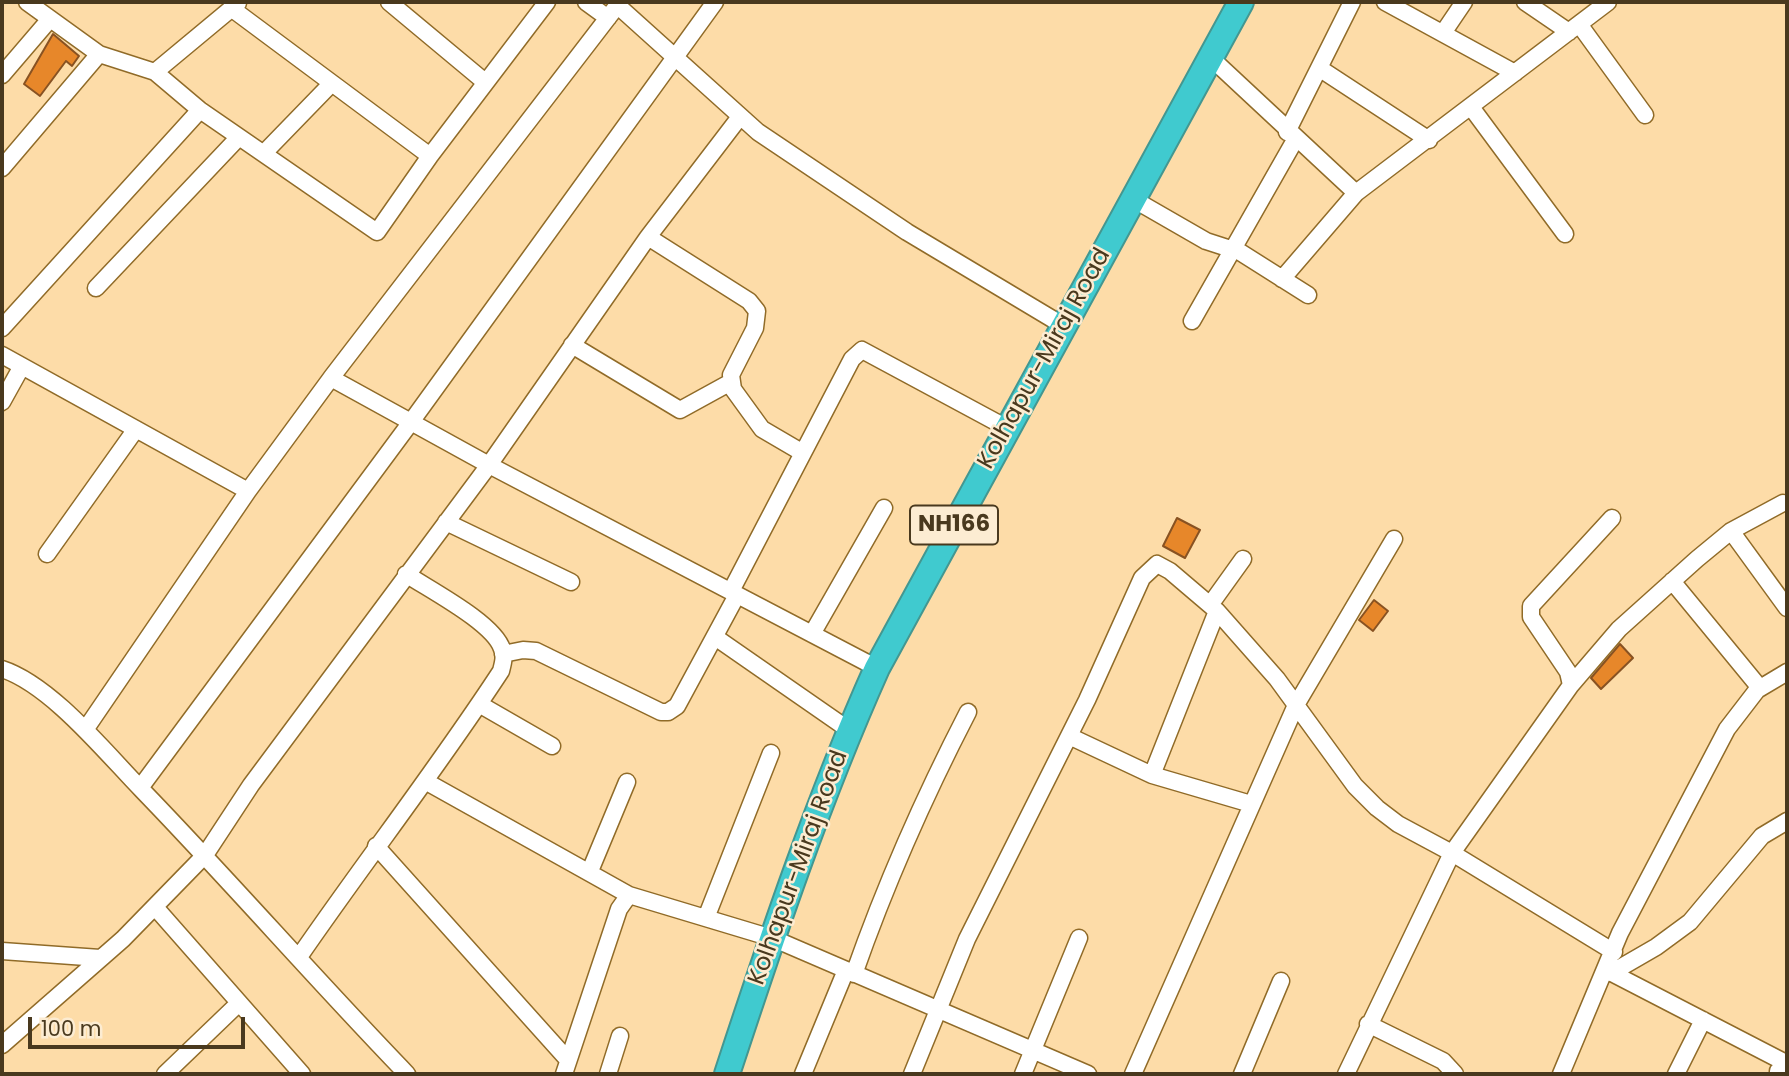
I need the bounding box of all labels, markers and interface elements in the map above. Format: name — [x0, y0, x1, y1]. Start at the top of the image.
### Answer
street label: Kolhapur-Miraj Road — [972, 244, 1118, 474]
road number: NH166 — [910, 505, 998, 544]
street label: Kolhapur-Miraj Road — [743, 747, 855, 989]
scale bar — [32, 1002, 248, 1046]
text: 100 m — [41, 1014, 101, 1043]

